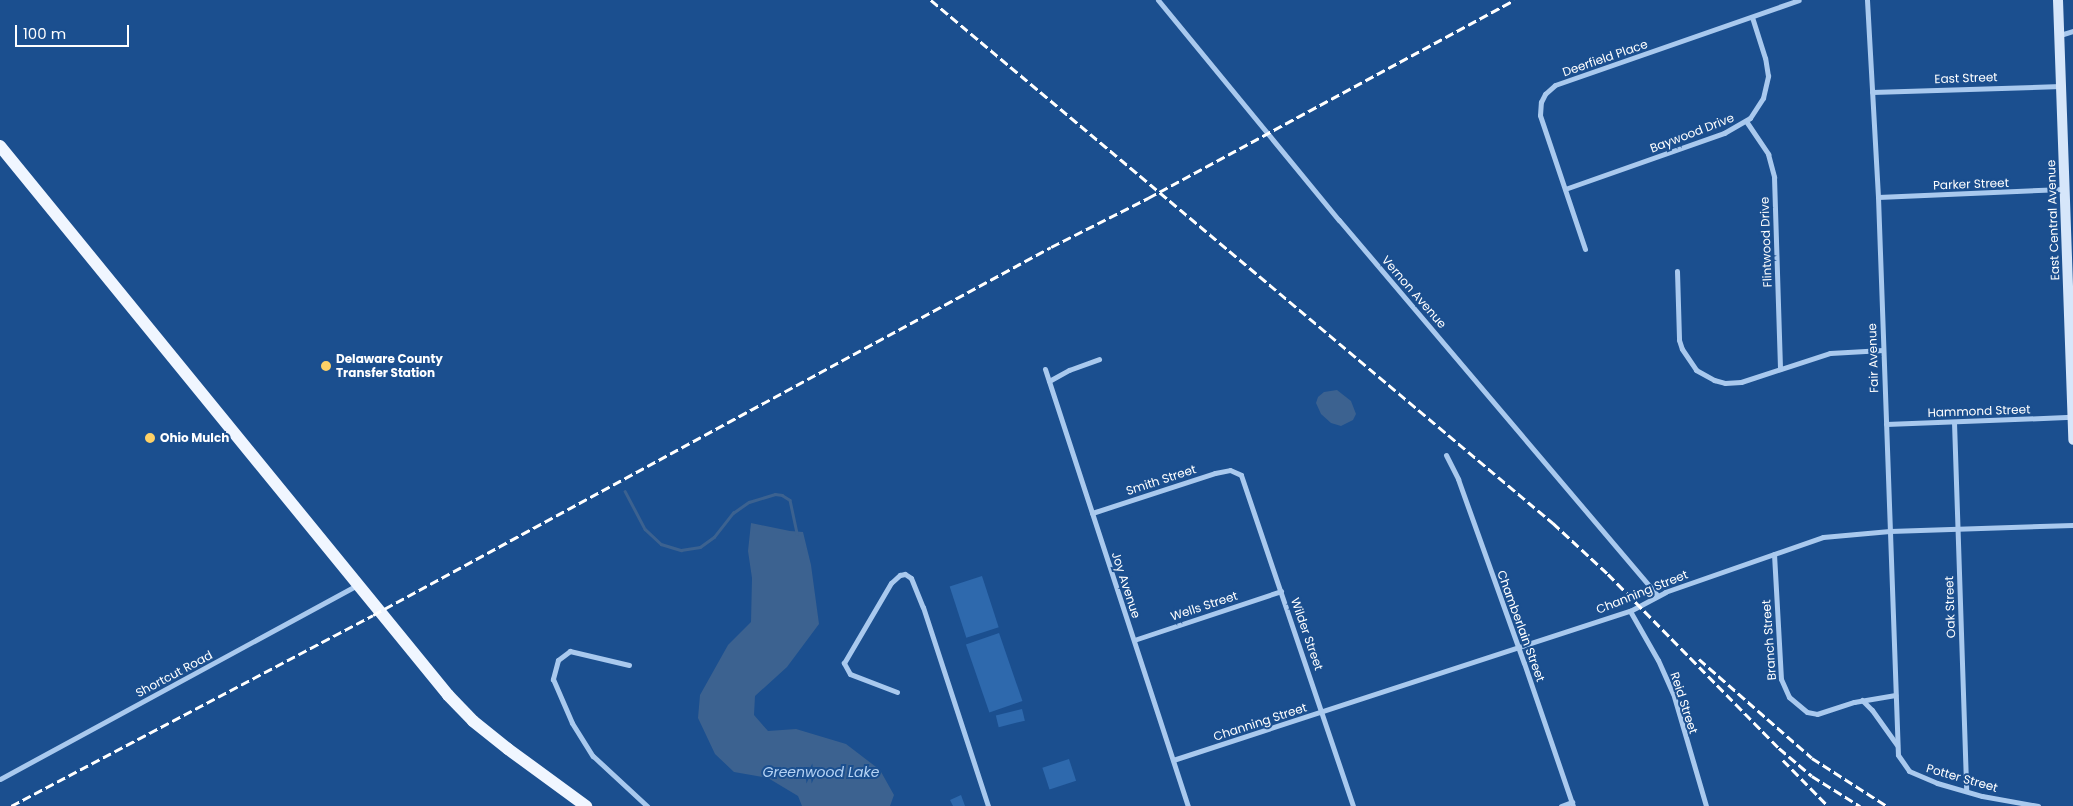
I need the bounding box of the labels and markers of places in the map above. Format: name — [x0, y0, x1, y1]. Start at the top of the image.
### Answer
place label: Delaware County Transfer Station — [336, 352, 443, 380]
marker: Delaware County Transfer Station — [320, 360, 332, 372]
place label: Ohio Mulch — [160, 431, 229, 445]
marker: Ohio Mulch — [144, 432, 156, 444]

